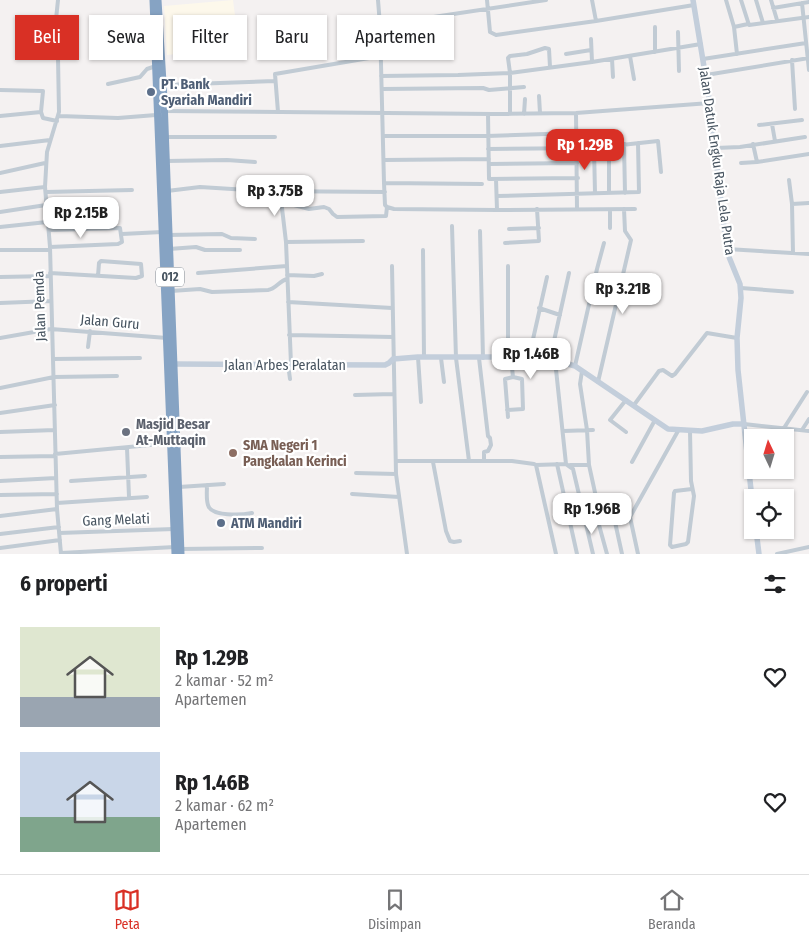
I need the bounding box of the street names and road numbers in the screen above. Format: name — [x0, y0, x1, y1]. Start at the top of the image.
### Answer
street label: Jalan Datuk Engku Raja Lela Putra — [695, 66, 739, 257]
road number: 012 — [156, 268, 184, 286]
street label: Jalan Pemda — [30, 270, 50, 342]
street label: Jalan Guru — [80, 311, 140, 333]
street label: Jalan Arbes Peralatan — [224, 357, 346, 374]
street label: Gang Melati — [82, 510, 150, 530]

